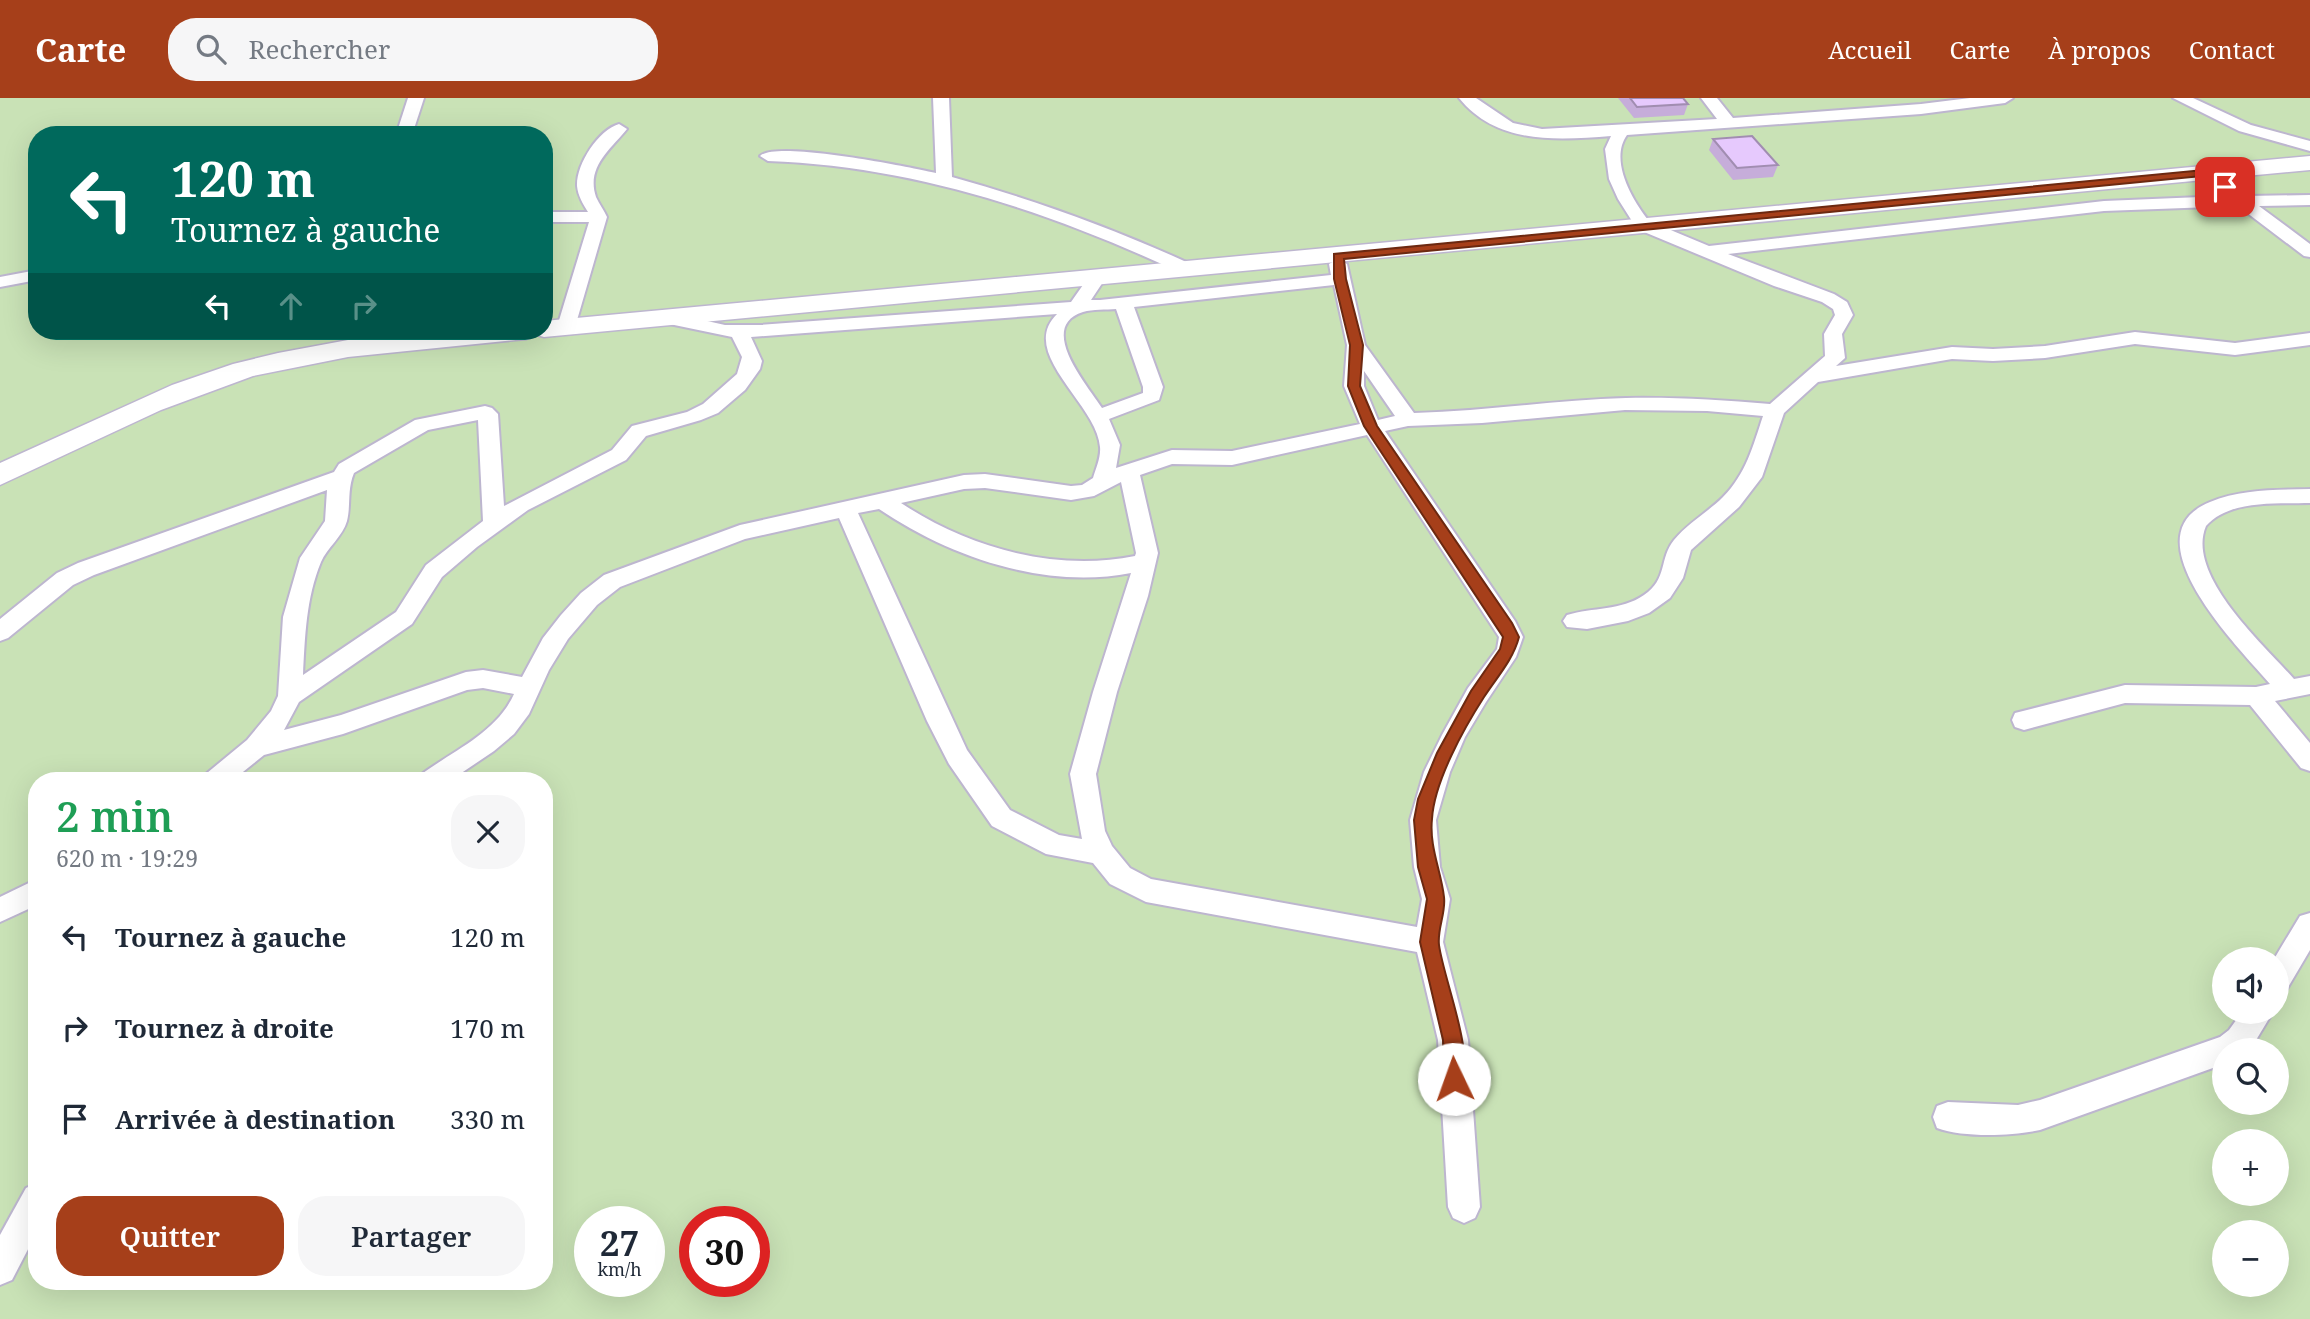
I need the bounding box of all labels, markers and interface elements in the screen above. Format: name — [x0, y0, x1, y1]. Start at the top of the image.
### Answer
search box — [168, 18, 658, 81]
text: Carte — [35, 27, 126, 72]
icon: search — [192, 30, 230, 68]
text: Rechercher — [248, 31, 390, 67]
text: Accueil — [1828, 33, 1911, 66]
text: Carte — [1949, 33, 2010, 66]
text: À propos — [2048, 33, 2151, 66]
text: Contact — [2189, 33, 2275, 66]
text: 120 m — [171, 145, 315, 211]
icon: left — [56, 154, 147, 245]
pin — [2195, 157, 2255, 217]
icon: arrive — [2206, 168, 2244, 206]
text: Tournez à gauche — [171, 208, 440, 251]
icon: left — [199, 287, 237, 325]
icon: ahead — [272, 287, 310, 325]
icon: right — [345, 287, 383, 325]
text: 2 min — [56, 787, 173, 844]
button: close — [451, 795, 525, 869]
text: 620 m · 19:29 — [56, 842, 198, 874]
icon: left — [56, 918, 94, 956]
text: Tournez à gauche — [115, 919, 346, 955]
text: 120 m — [450, 919, 525, 955]
map controls — [2212, 947, 2289, 1297]
button: sound — [2212, 947, 2289, 1024]
icon: right — [56, 1009, 94, 1047]
text: Tournez à droite — [115, 1010, 334, 1046]
text: 170 m — [450, 1010, 525, 1046]
button: search — [2212, 1038, 2289, 1115]
position arrow — [1417, 1042, 1491, 1116]
icon: arrive — [56, 1100, 94, 1138]
text: Arrivée à destination — [115, 1101, 395, 1137]
text: 330 m — [450, 1101, 525, 1137]
button: + — [2212, 1129, 2289, 1206]
button: Quitter — [56, 1196, 284, 1276]
button: Partager — [298, 1196, 525, 1276]
speed limit sign: 30 — [679, 1206, 770, 1297]
text: 27 — [600, 1219, 639, 1266]
button: − — [2212, 1220, 2289, 1297]
text: km/h — [597, 1257, 642, 1281]

